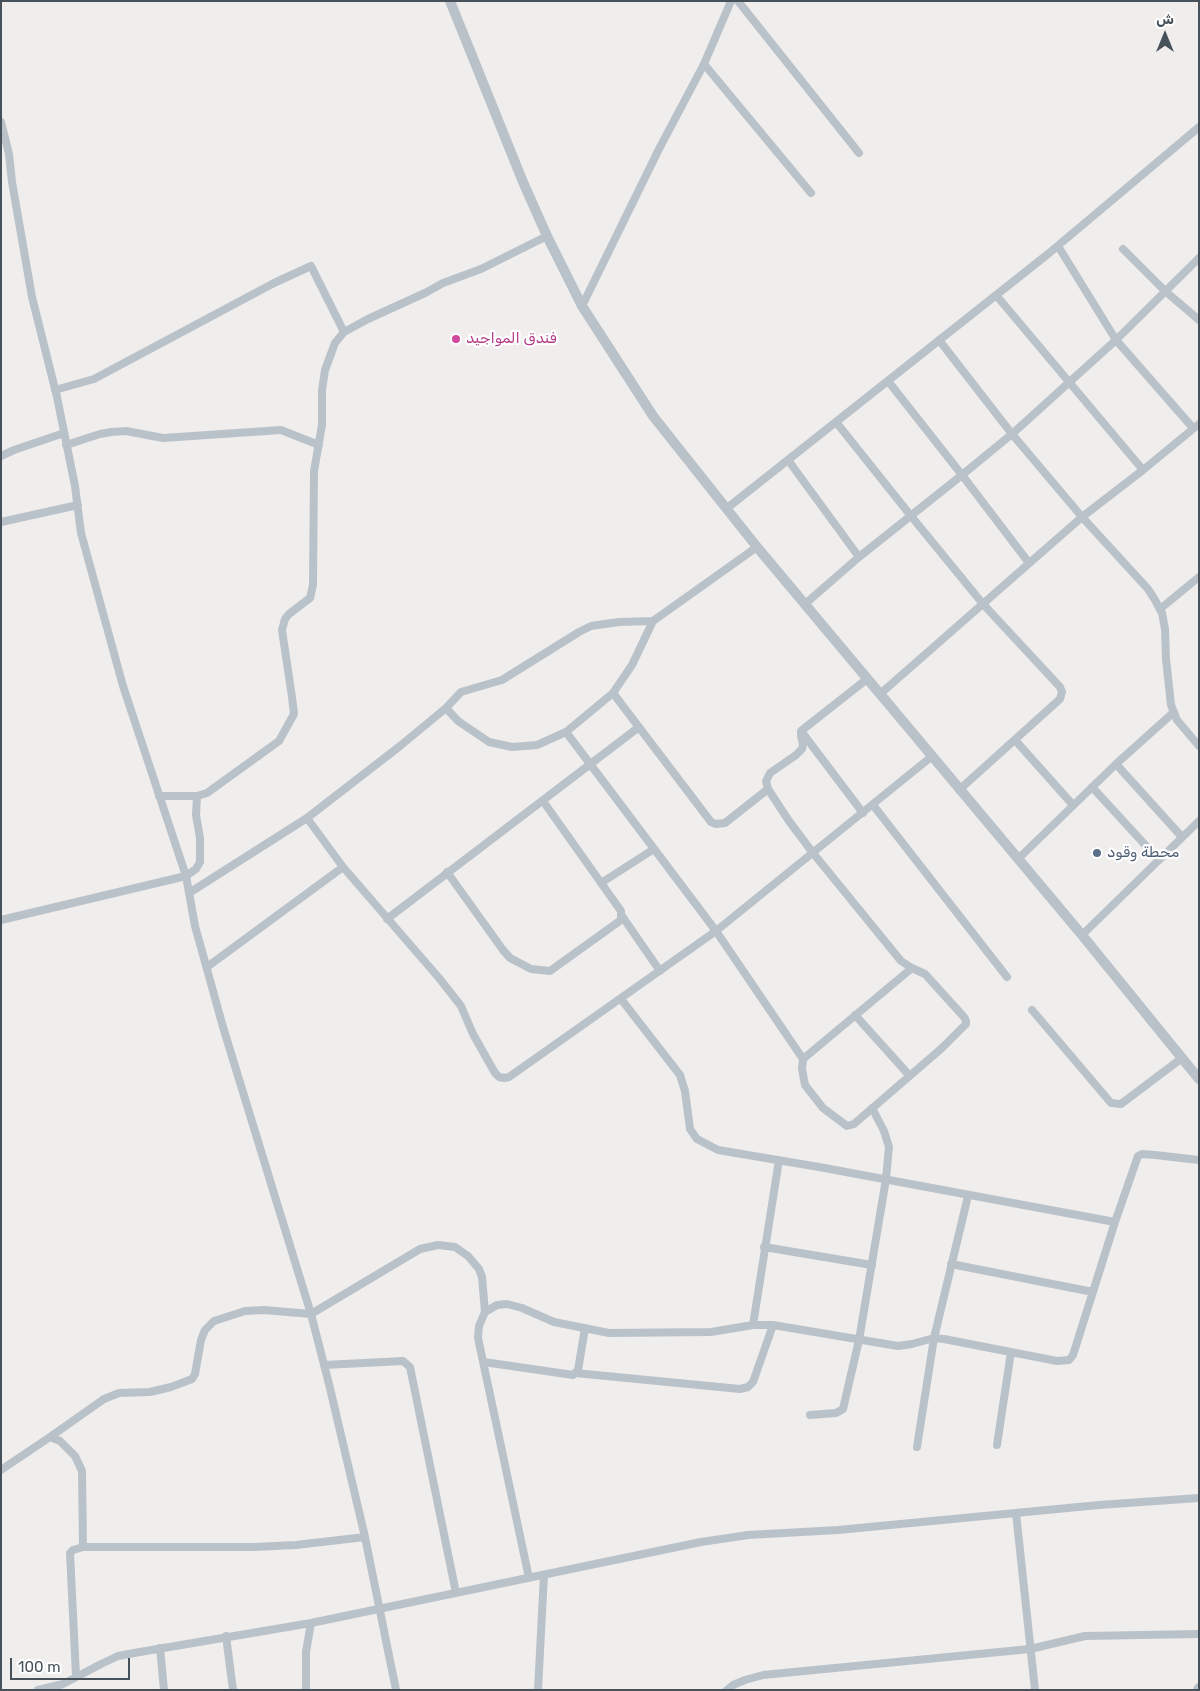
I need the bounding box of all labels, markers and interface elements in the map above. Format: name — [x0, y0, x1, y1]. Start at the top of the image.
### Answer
north arrow — [1140, 10, 1190, 60]
text: ش — [1156, 11, 1174, 28]
place label: فندق المواجيد — [466, 330, 557, 348]
marker: فندق المواجيد — [450, 333, 462, 345]
place label: محطة وقود — [1107, 844, 1179, 862]
marker: محطة وقود — [1091, 847, 1103, 859]
scale bar — [12, 1648, 132, 1680]
text: 100 m — [18, 1658, 60, 1676]

